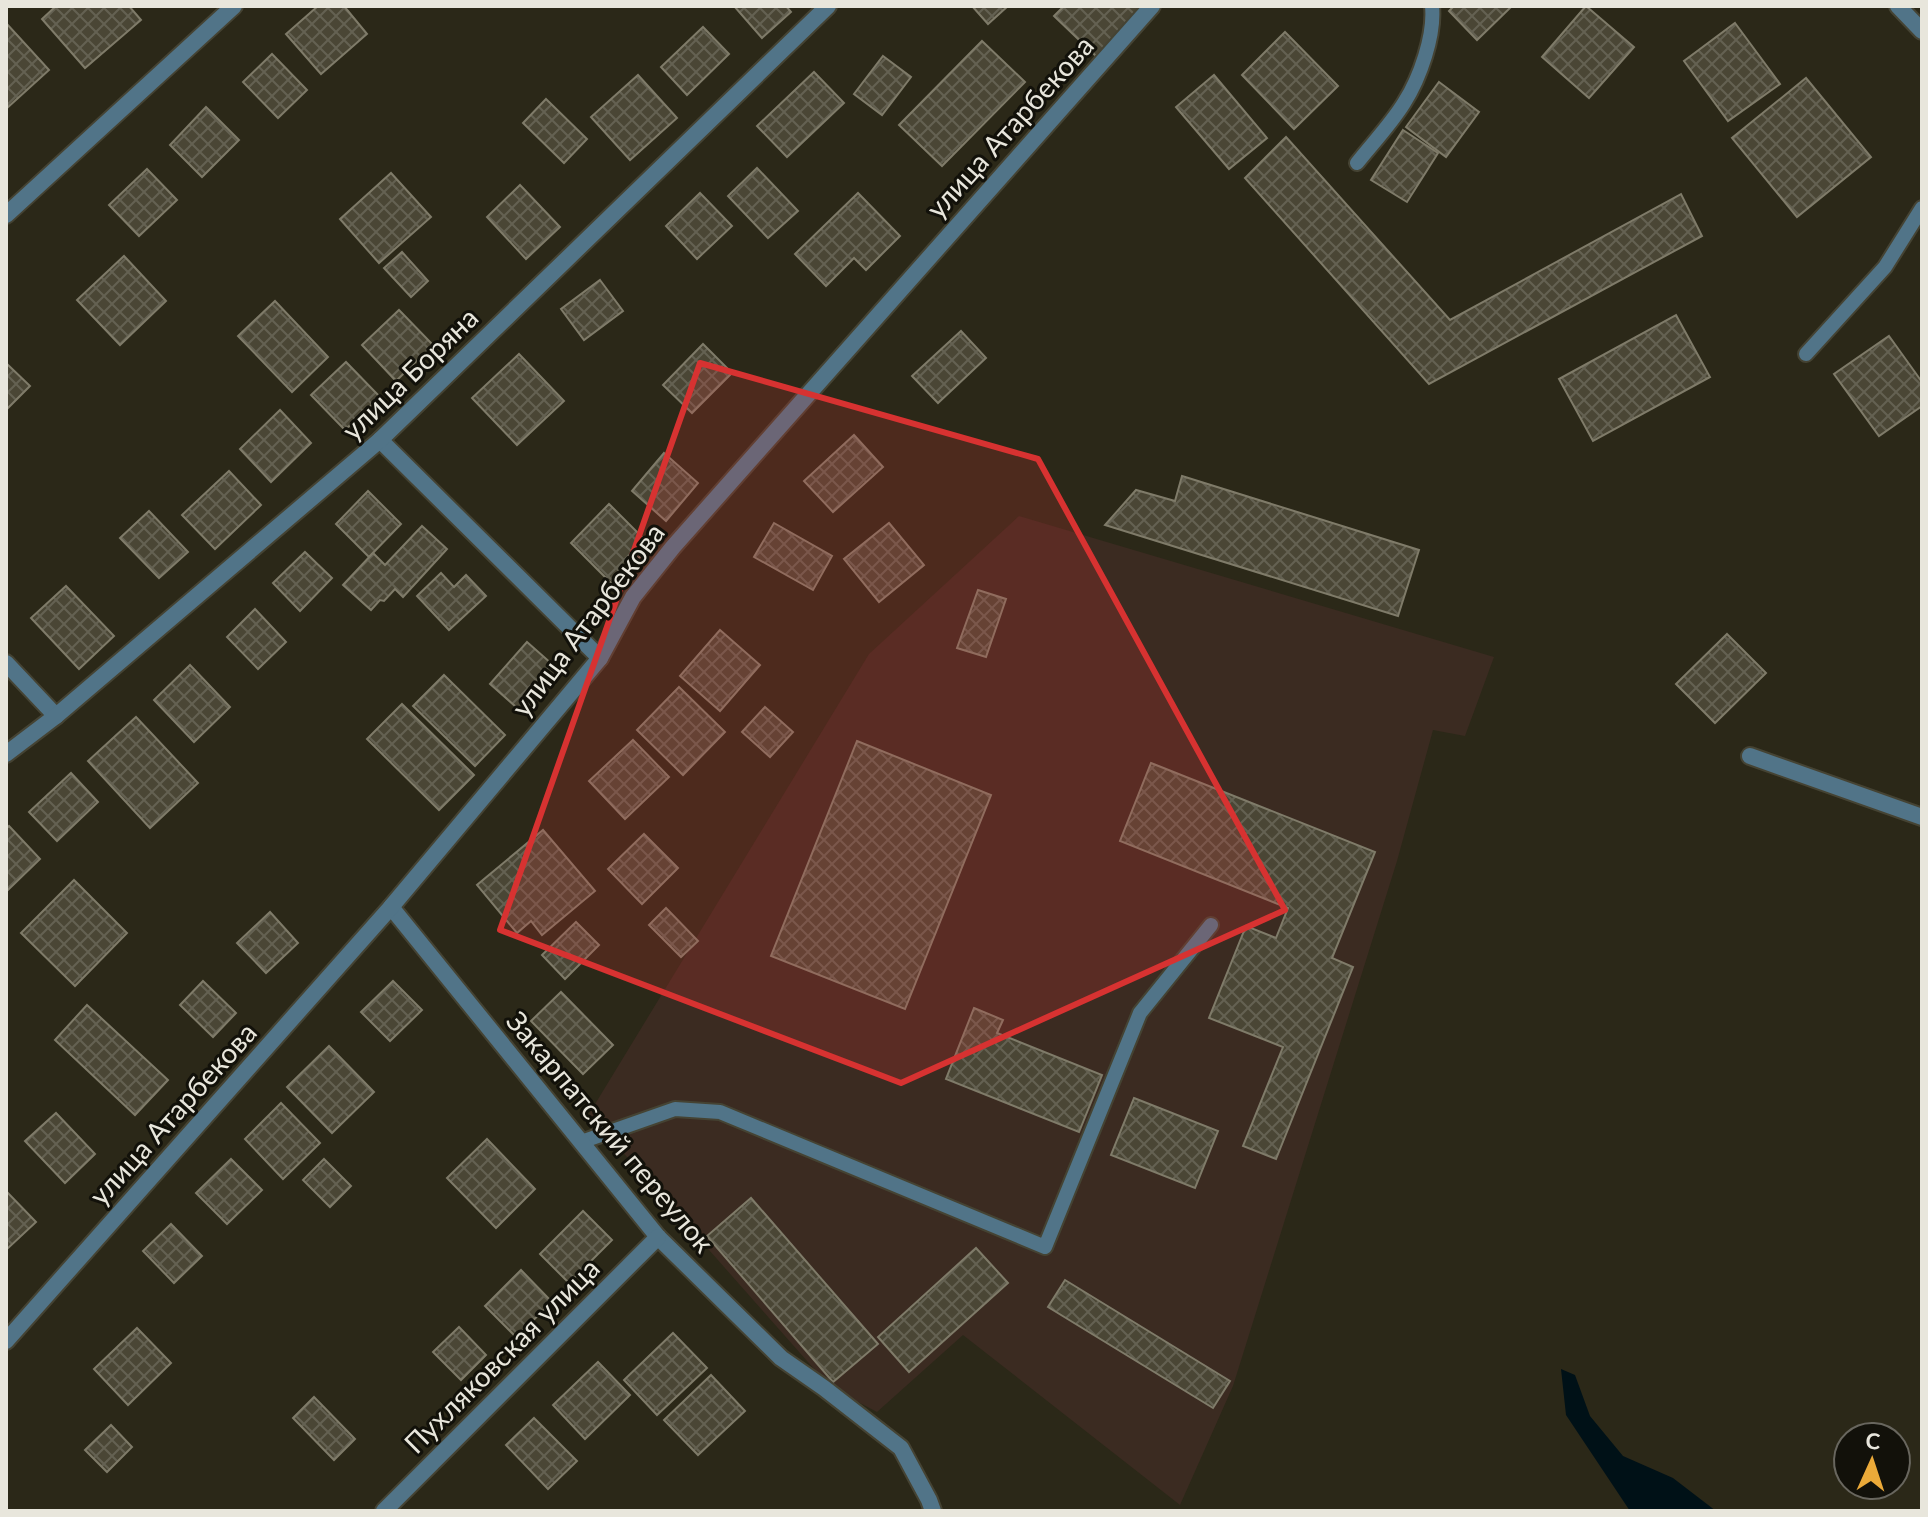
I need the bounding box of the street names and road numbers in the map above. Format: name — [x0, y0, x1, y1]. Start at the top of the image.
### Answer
street label: улица Атарбекова — [919, 28, 1100, 224]
street label: улица Боряна — [334, 300, 484, 447]
street label: улица Атарбекова — [503, 516, 671, 723]
street label: Закарпатский переулок — [500, 1004, 722, 1259]
street label: улица Атарбекова — [82, 1015, 263, 1211]
street label: Пухляковская улица — [397, 1251, 606, 1460]

